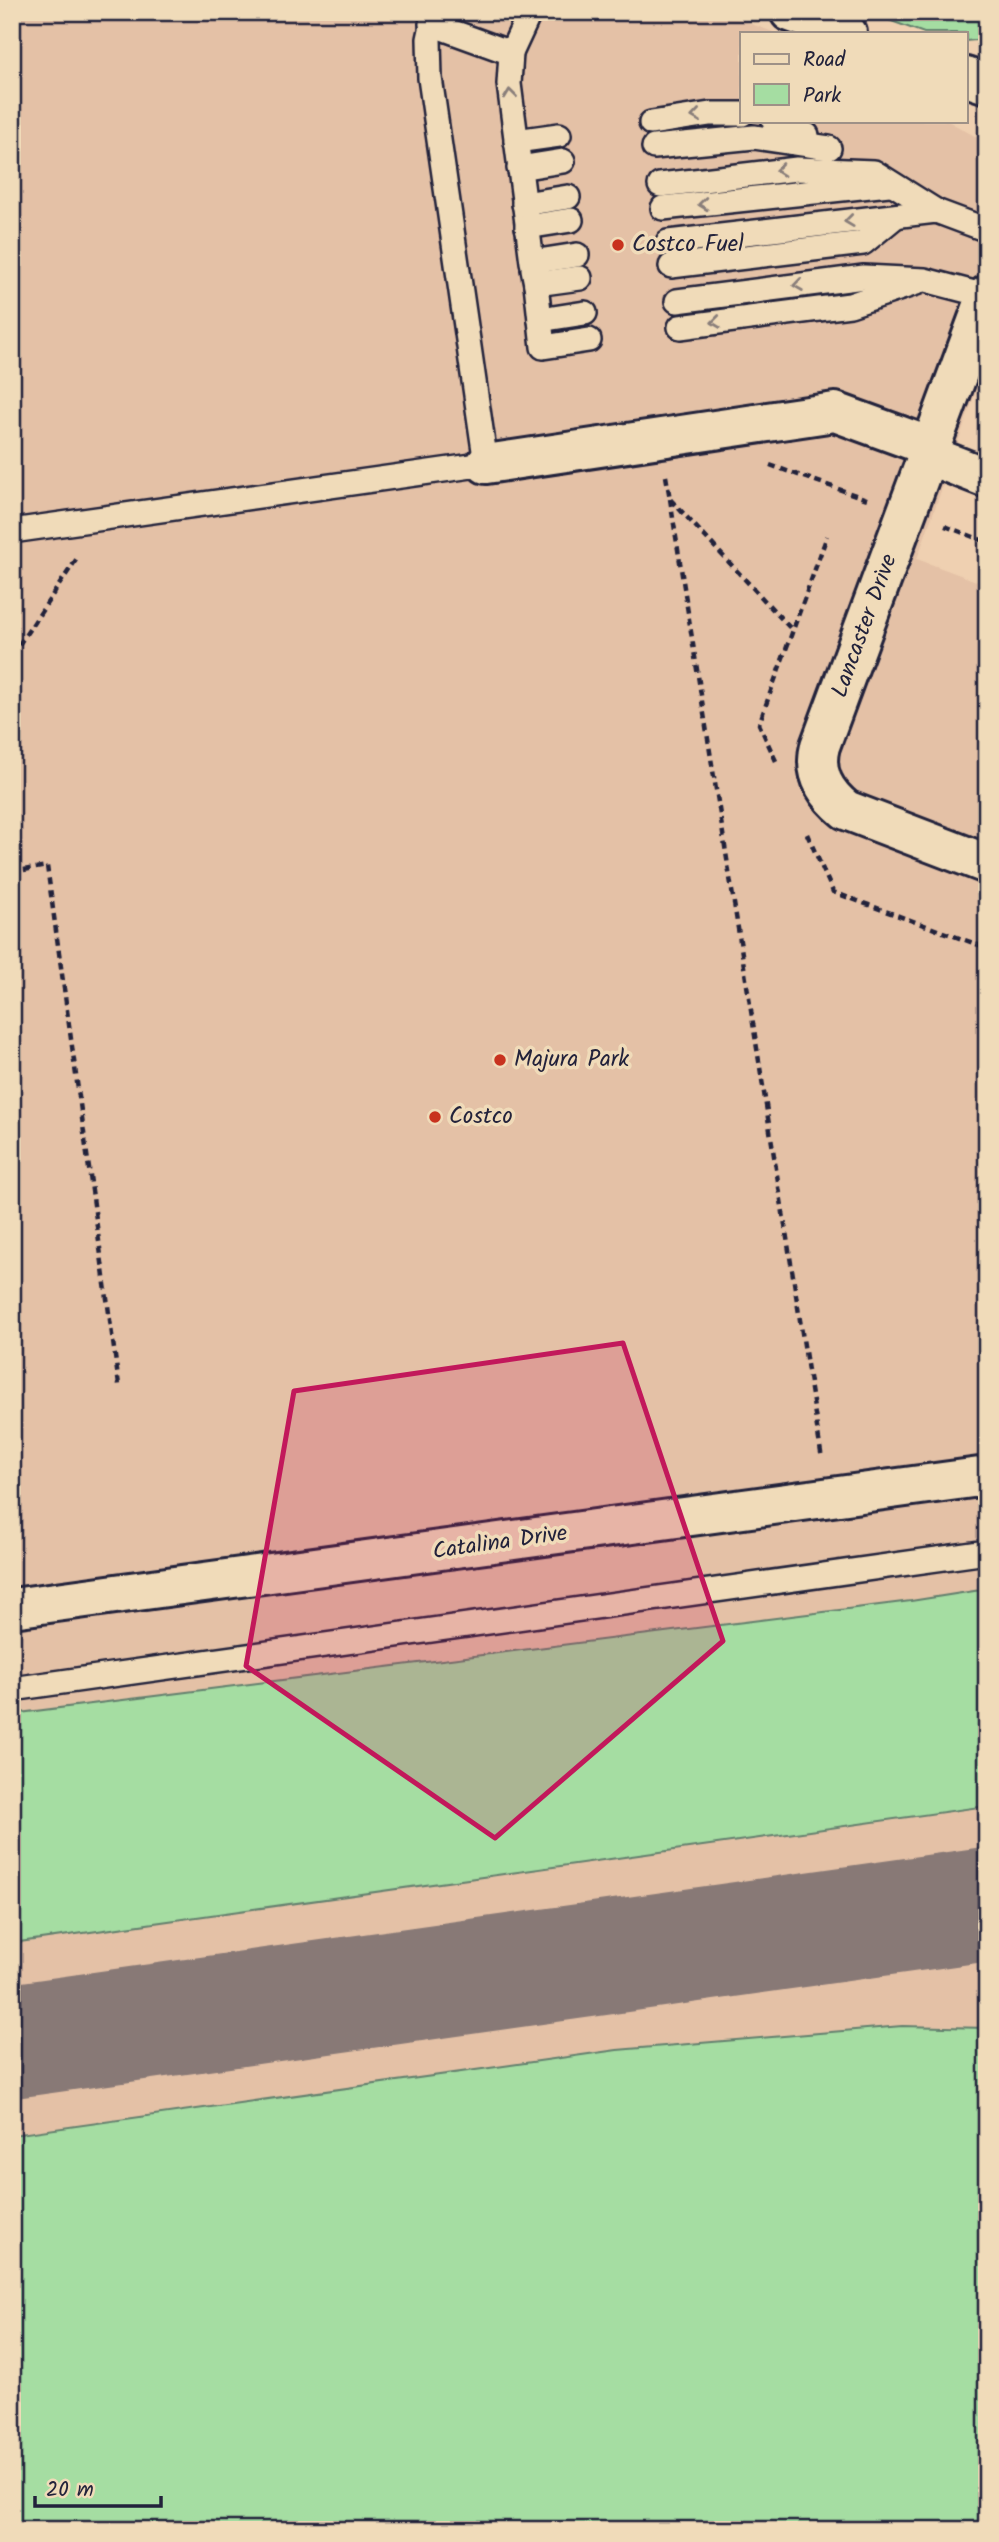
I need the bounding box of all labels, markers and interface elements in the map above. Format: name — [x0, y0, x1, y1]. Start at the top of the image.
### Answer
legend — [740, 32, 968, 122]
text: Road — [803, 44, 846, 77]
text: Park — [803, 80, 841, 113]
one-way arrow — [503, 88, 518, 100]
one-way arrow — [690, 108, 702, 123]
one-way arrow — [775, 162, 786, 177]
one-way arrow — [697, 196, 708, 211]
one-way arrow — [843, 214, 855, 229]
place label: Costco Fuel — [632, 227, 744, 263]
marker: Costco Fuel — [610, 237, 626, 253]
one-way arrow — [793, 277, 804, 292]
one-way arrow — [710, 315, 721, 330]
street label: Lancaster Drive — [822, 549, 908, 703]
place label: Majura Park — [514, 1042, 629, 1078]
marker: Majura Park — [492, 1052, 508, 1068]
place label: Costco — [449, 1099, 513, 1135]
marker: Costco — [427, 1109, 443, 1125]
street label: Catalina Drive — [430, 1516, 570, 1570]
scale bar — [35, 2465, 161, 2509]
text: 20 m — [46, 2474, 94, 2507]

